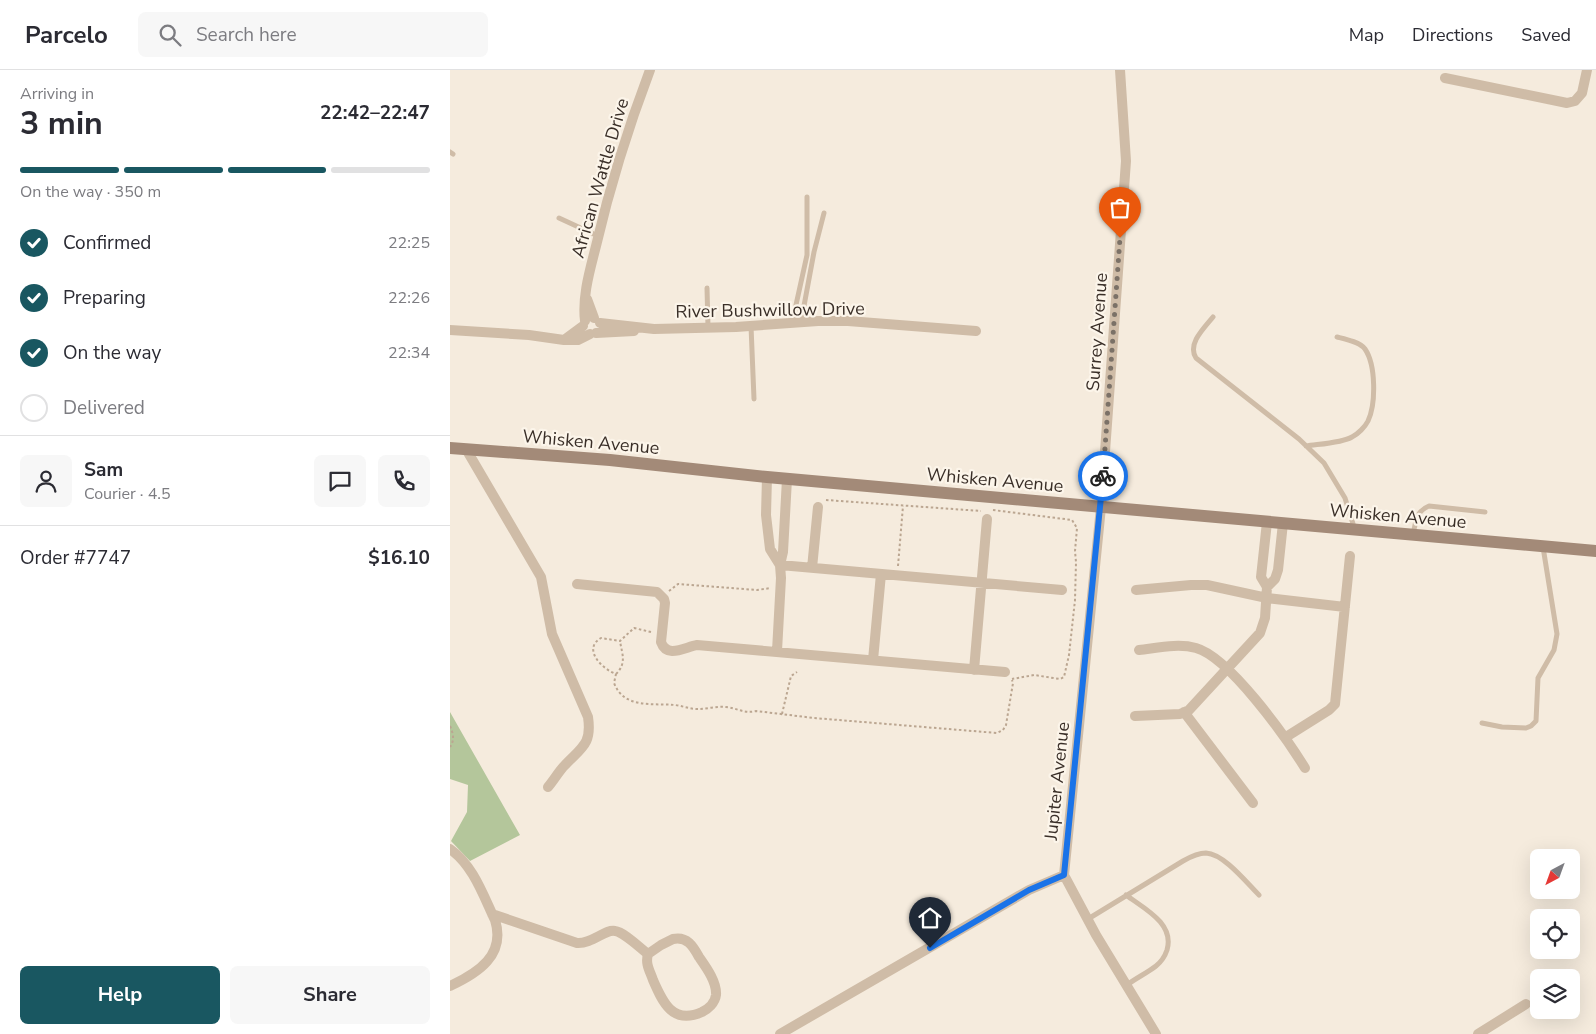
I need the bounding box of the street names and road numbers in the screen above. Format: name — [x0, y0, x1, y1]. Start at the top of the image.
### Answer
street label: African Wattle Drive — [566, 95, 634, 261]
street label: Surrey Avenue — [1081, 272, 1113, 392]
street label: River Bushwillow Drive — [675, 296, 865, 324]
street label: Whisken Avenue — [522, 424, 660, 460]
street label: Whisken Avenue — [926, 462, 1064, 498]
street label: Whisken Avenue — [1329, 498, 1467, 534]
street label: Jupiter Avenue — [1039, 721, 1075, 842]

